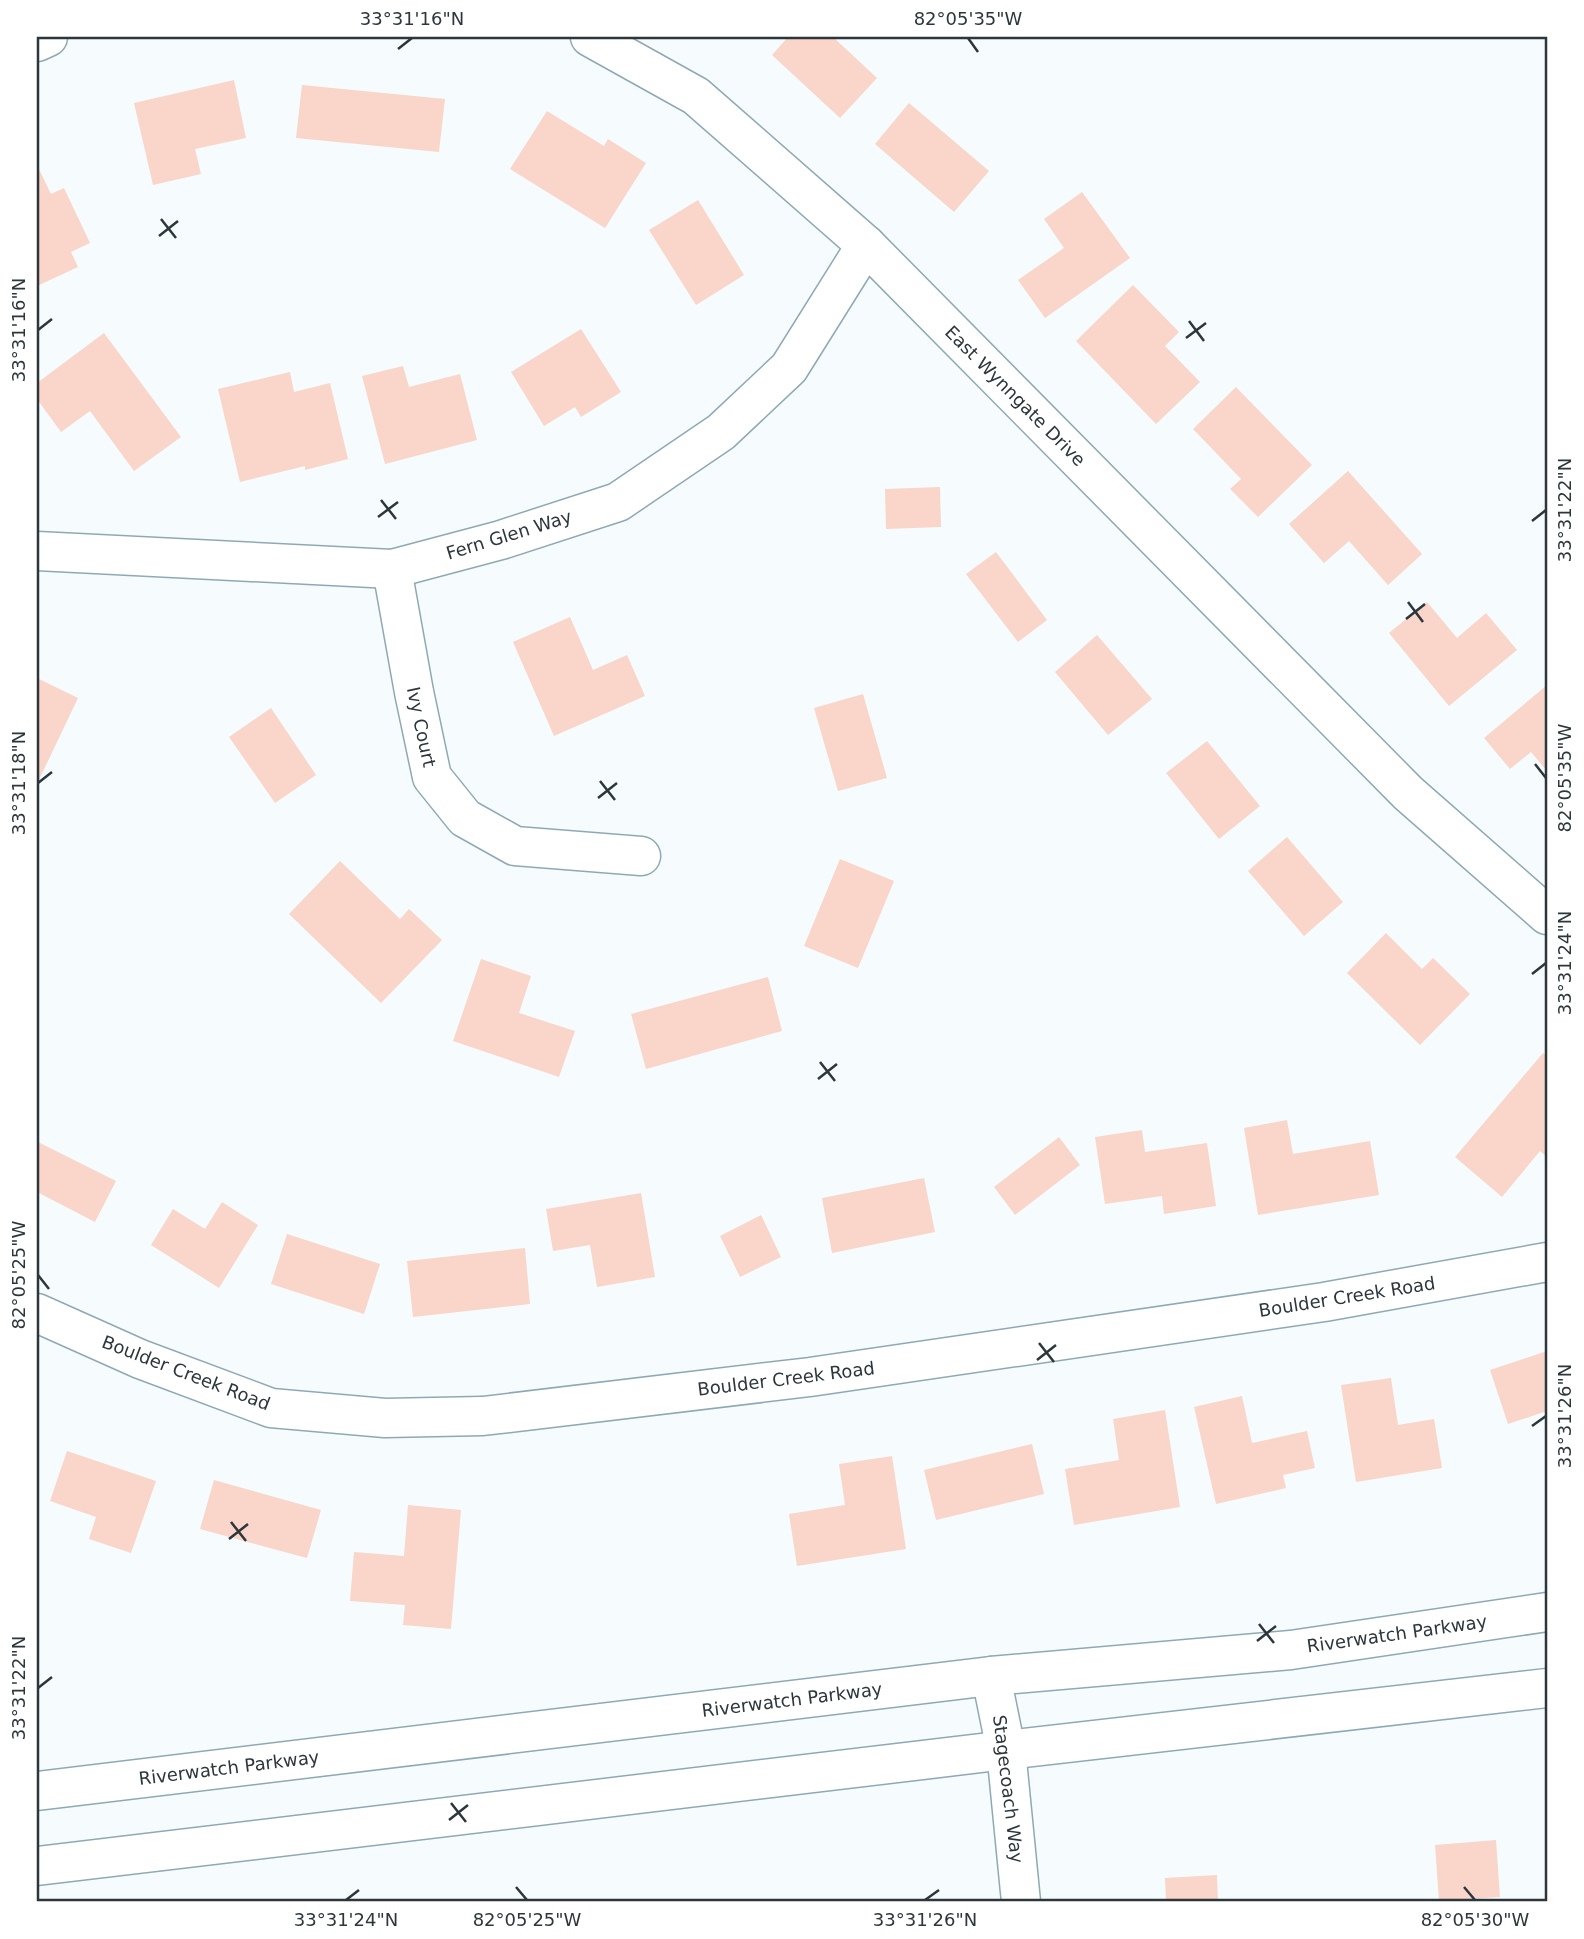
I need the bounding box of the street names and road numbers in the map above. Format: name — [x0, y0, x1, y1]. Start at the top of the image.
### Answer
street label: East Wynngate Drive — [941, 321, 1090, 470]
street label: Fern Glen Way — [444, 505, 574, 564]
street label: Ivy Court — [403, 685, 440, 769]
street label: Boulder Creek Road — [1257, 1272, 1437, 1321]
street label: Boulder Creek Road — [99, 1331, 273, 1414]
street label: Boulder Creek Road — [696, 1357, 876, 1400]
street label: Riverwatch Parkway — [1305, 1610, 1489, 1657]
street label: Riverwatch Parkway — [700, 1678, 884, 1721]
street label: Stagecoach Way — [989, 1714, 1028, 1865]
street label: Riverwatch Parkway — [137, 1746, 321, 1789]

